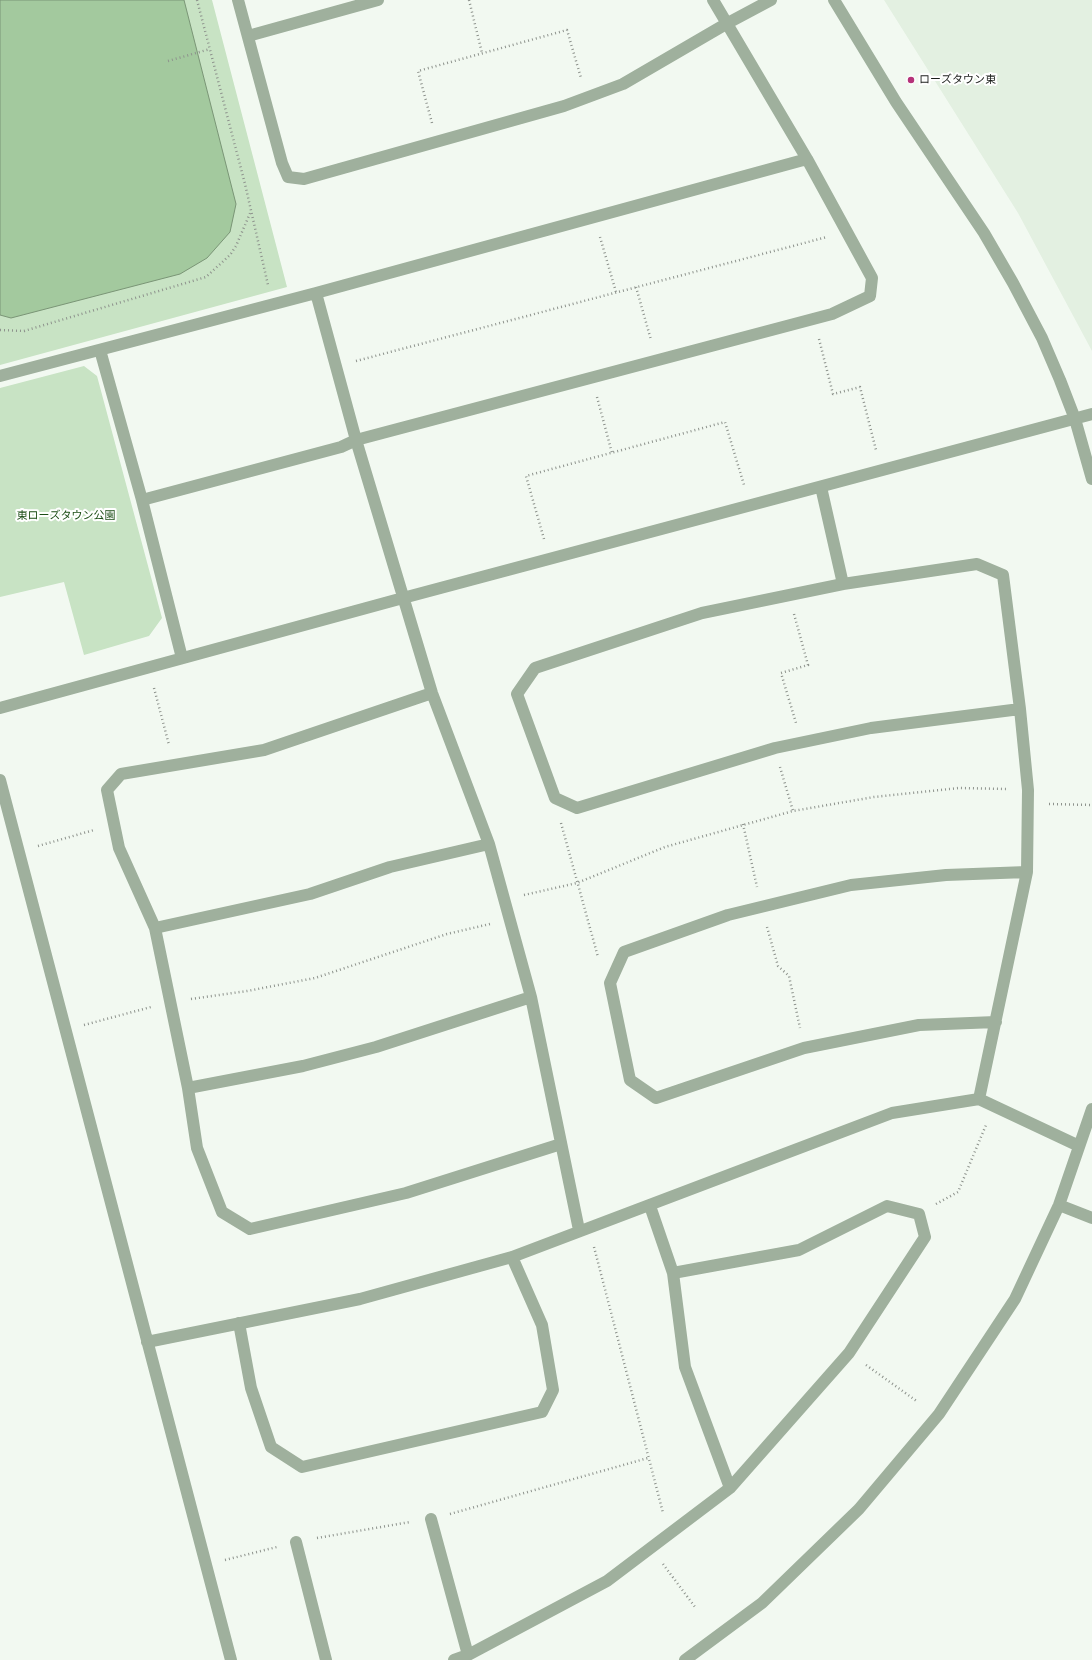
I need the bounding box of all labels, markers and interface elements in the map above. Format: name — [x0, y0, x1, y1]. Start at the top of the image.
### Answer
place label: ローズタウン東 — [919, 73, 996, 87]
marker: ローズタウン東 — [906, 75, 916, 85]
park label: 東ローズタウン公園 — [17, 509, 115, 523]

